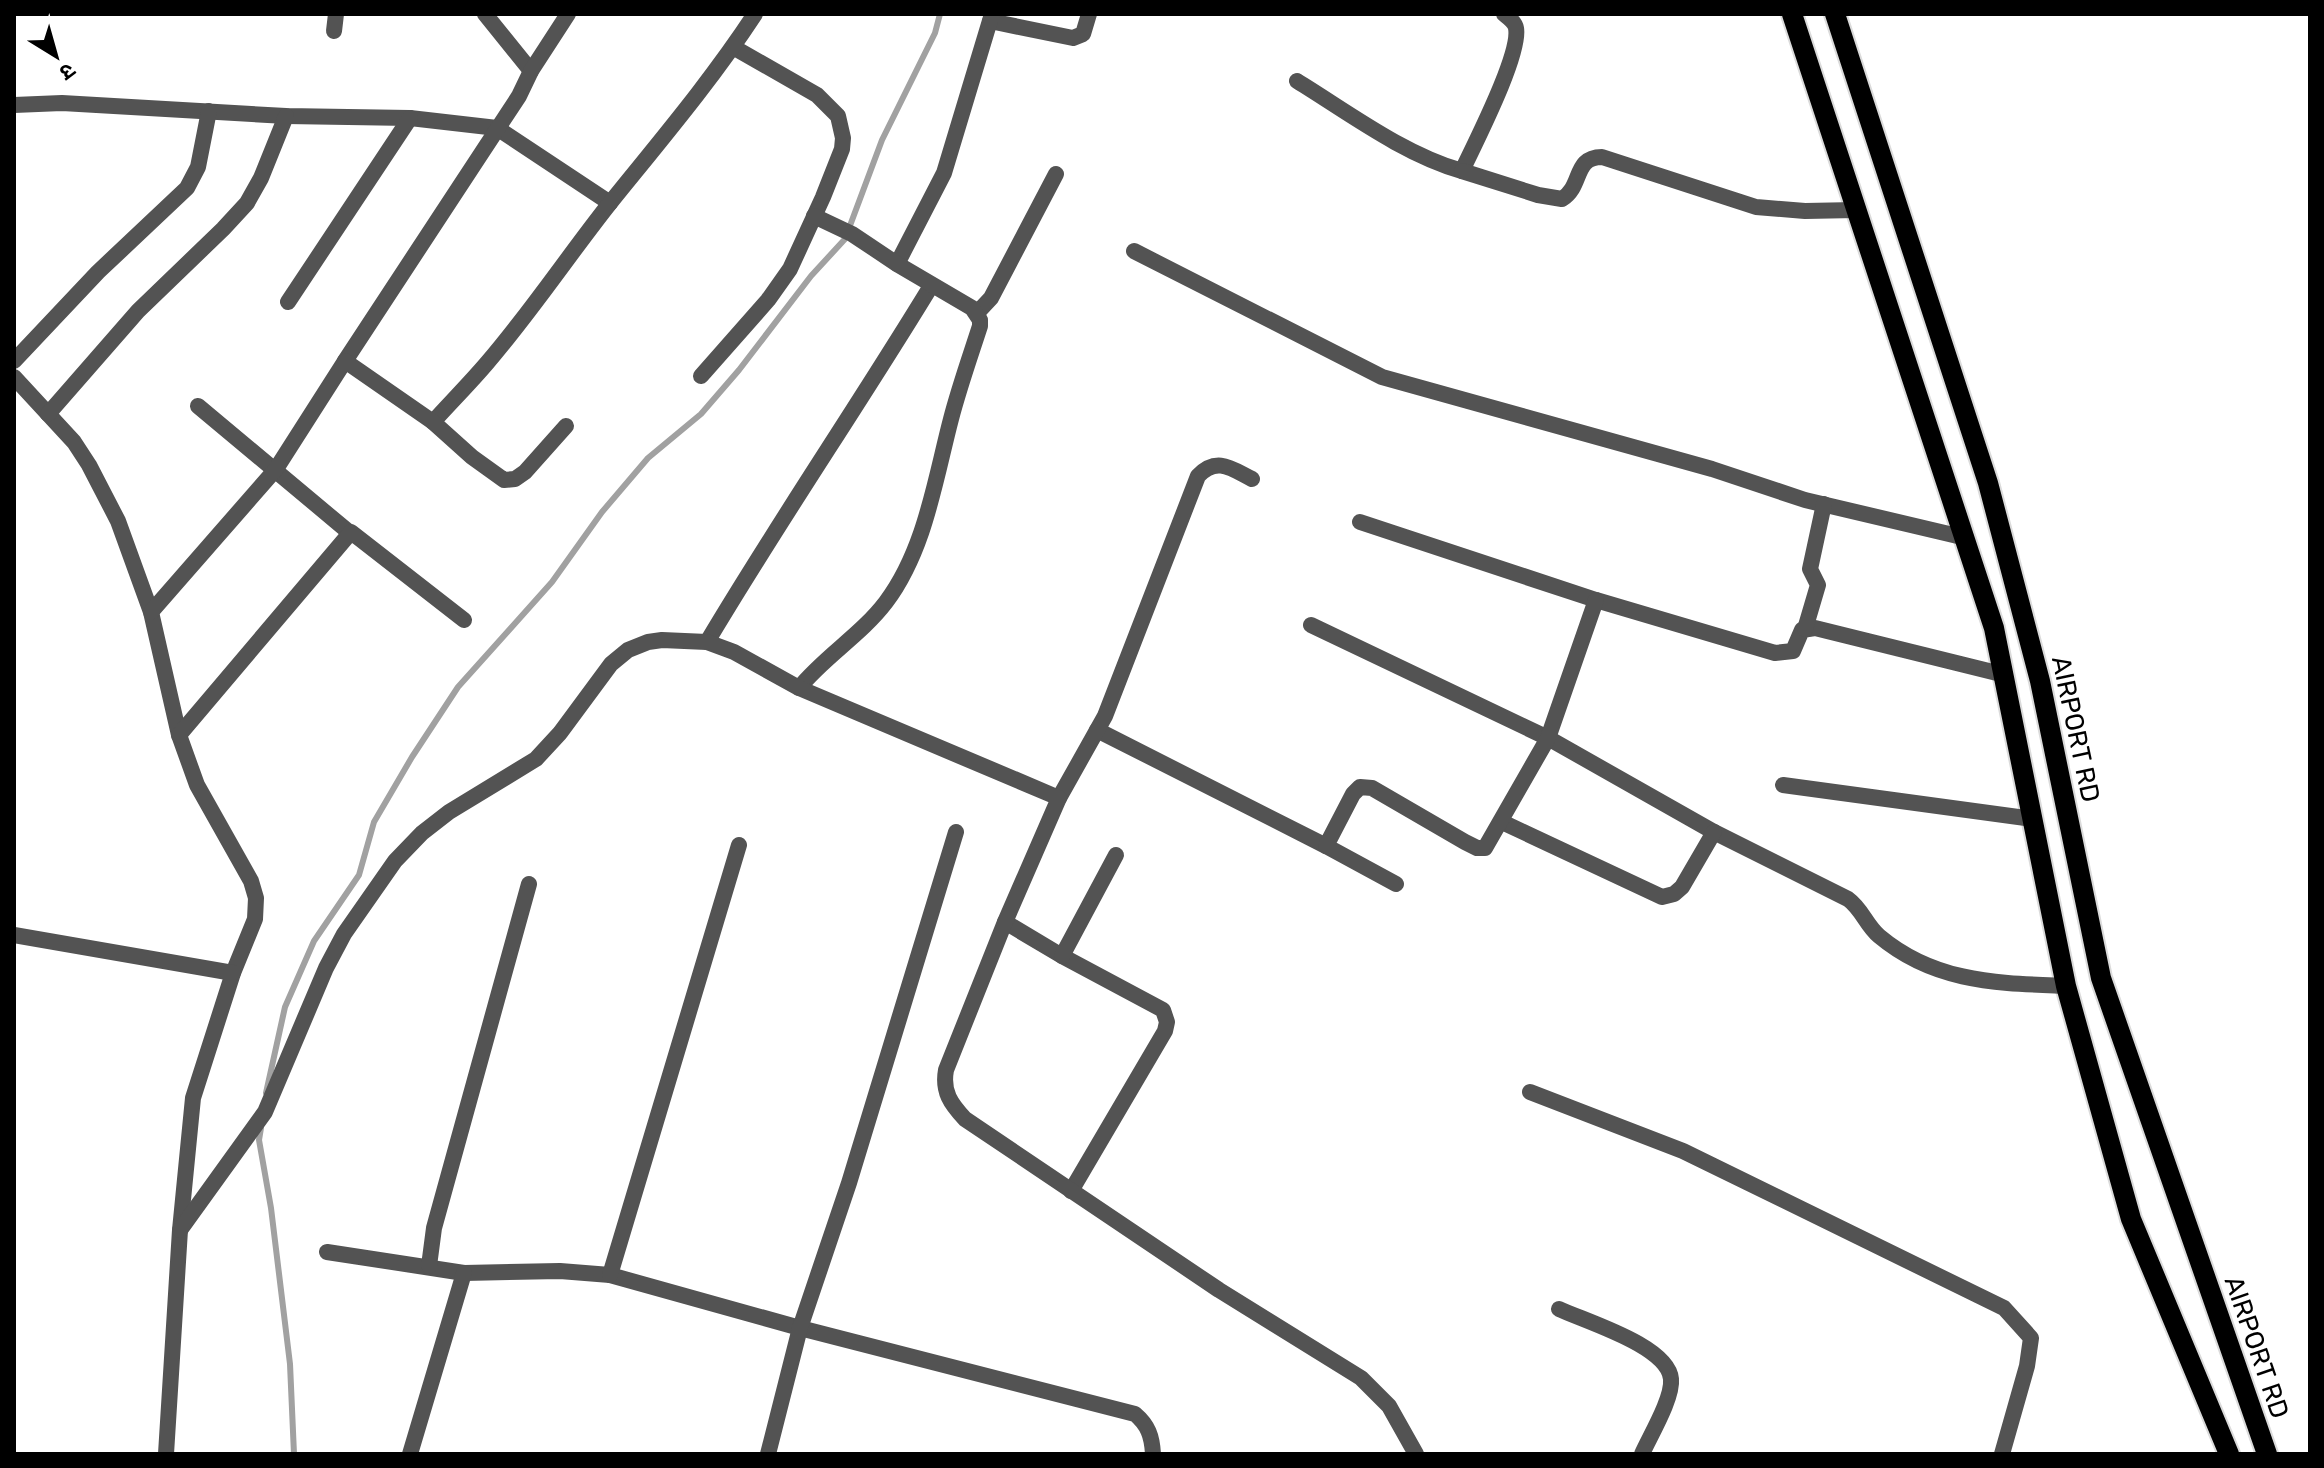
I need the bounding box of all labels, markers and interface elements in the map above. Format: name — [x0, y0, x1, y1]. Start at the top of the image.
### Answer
north arrow — [16, 16, 96, 96]
text: उ — [54, 57, 81, 87]
street label: AIRPORT RD — [2045, 653, 2106, 805]
street label: AIRPORT RD — [2218, 1272, 2295, 1422]

